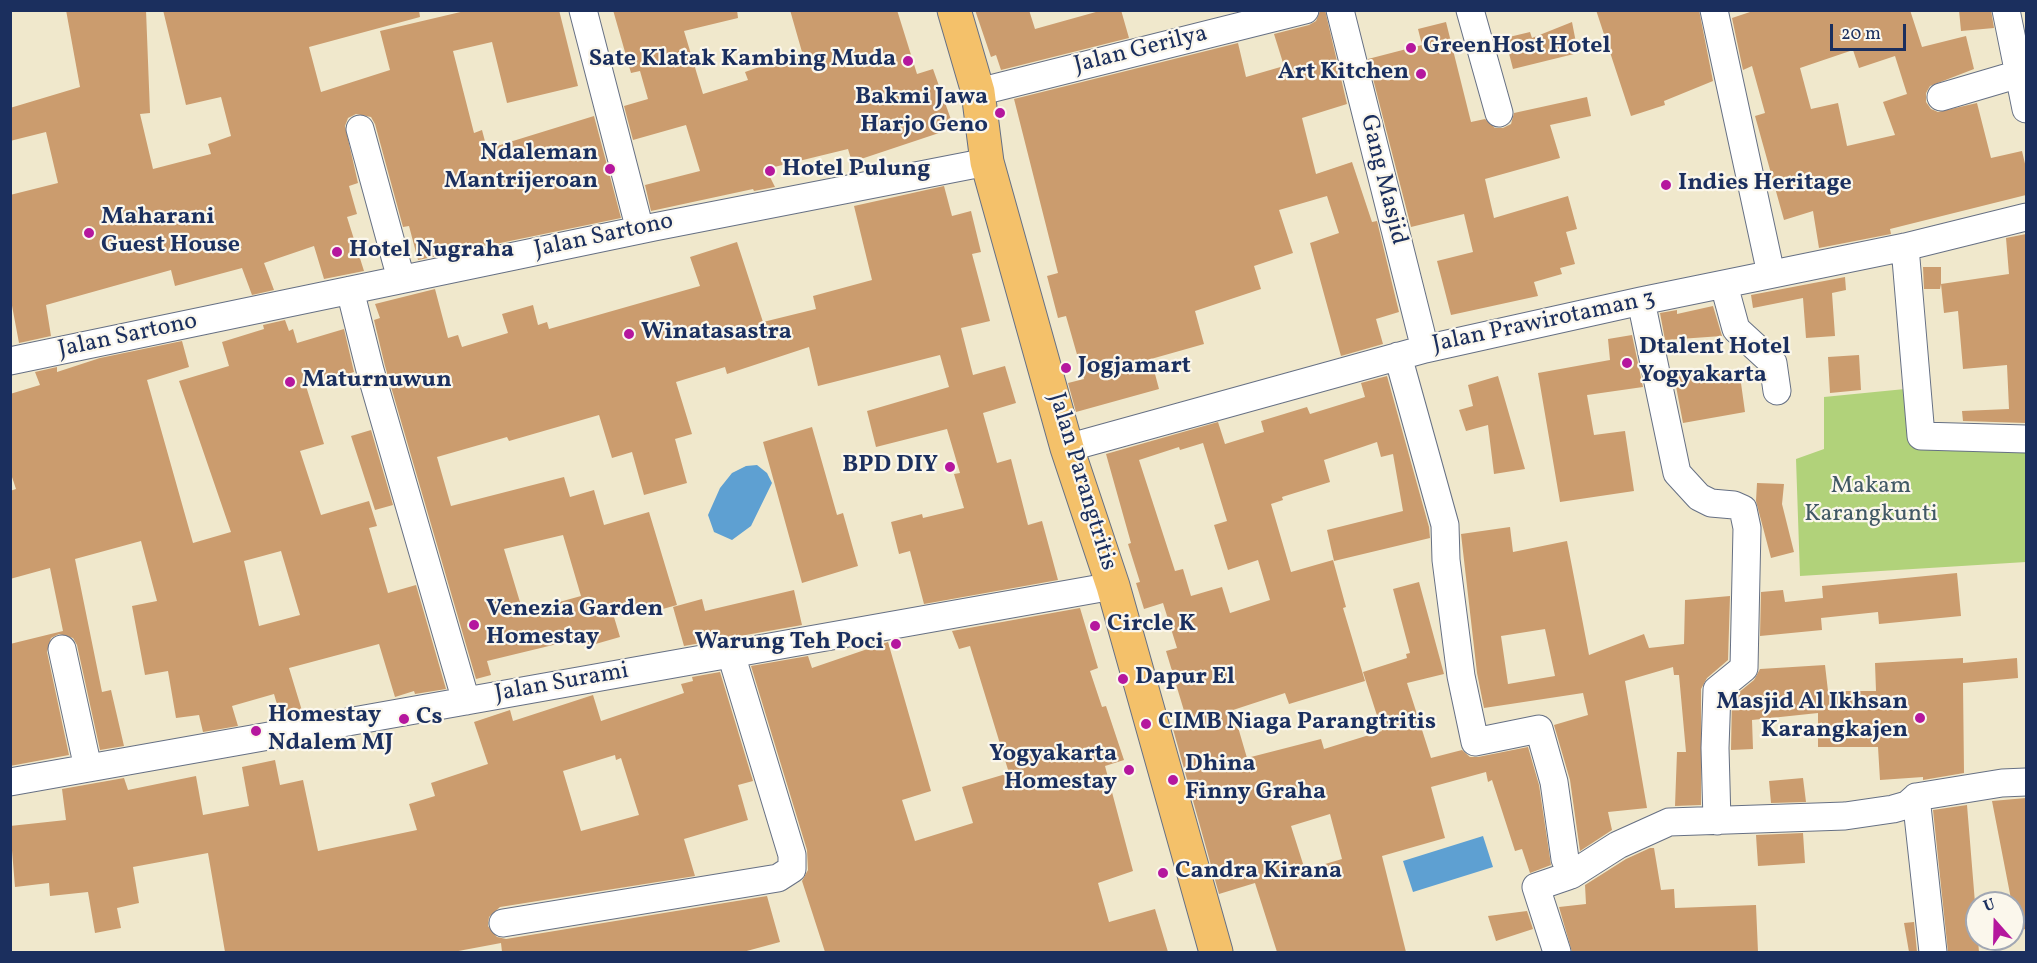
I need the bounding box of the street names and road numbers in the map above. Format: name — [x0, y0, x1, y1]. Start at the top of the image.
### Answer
street label: Jalan Gerilya — [1071, 21, 1211, 81]
street label: Gang Masjid — [1352, 112, 1412, 248]
street label: Jalan Sartono — [532, 208, 676, 266]
street label: Jalan Prawirotaman 3 — [1430, 285, 1658, 361]
street label: Jalan Sartono — [56, 308, 200, 366]
street label: Jalan Parangtritis — [1040, 390, 1122, 574]
street label: Jalan Surami — [493, 658, 631, 710]

